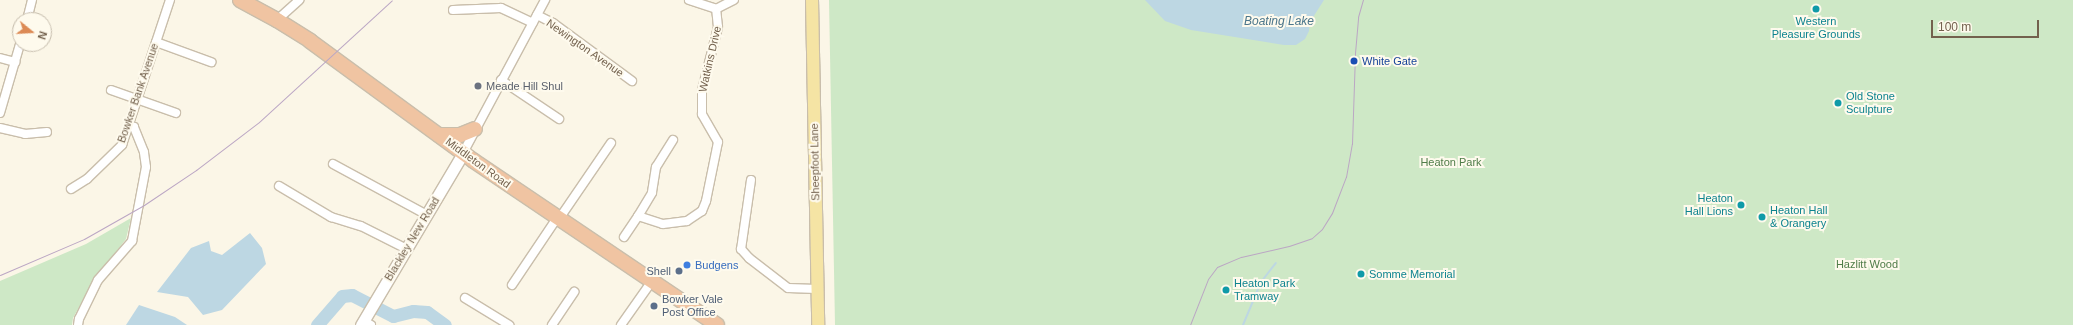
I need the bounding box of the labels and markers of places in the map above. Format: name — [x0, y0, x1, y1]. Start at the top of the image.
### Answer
marker: Western Pleasure Grounds — [1811, 4, 1821, 14]
place label: Western Pleasure Grounds — [1772, 15, 1860, 41]
place label: White Gate — [1362, 54, 1417, 68]
marker: White Gate — [1349, 56, 1359, 66]
place label: Meade Hill Shul — [486, 79, 563, 93]
marker: Meade Hill Shul — [473, 81, 483, 91]
place label: Old Stone Sculpture — [1846, 90, 1895, 116]
marker: Old Stone Sculpture — [1833, 98, 1843, 108]
place label: Heaton Hall Lions — [1685, 192, 1733, 218]
marker: Heaton Hall Lions — [1736, 200, 1746, 210]
place label: Heaton Hall & Orangery — [1770, 204, 1827, 230]
marker: Heaton Hall & Orangery — [1757, 212, 1767, 222]
place label: Budgens — [695, 258, 738, 272]
marker: Budgens — [682, 260, 692, 270]
place label: Shell — [647, 264, 671, 278]
marker: Shell — [674, 266, 684, 276]
place label: Somme Memorial — [1369, 267, 1455, 281]
marker: Somme Memorial — [1356, 269, 1366, 279]
place label: Heaton Park Tramway — [1234, 277, 1295, 303]
marker: Heaton Park Tramway — [1221, 285, 1231, 295]
place label: Bowker Vale Post Office — [662, 293, 723, 319]
marker: Bowker Vale Post Office — [649, 301, 659, 311]

